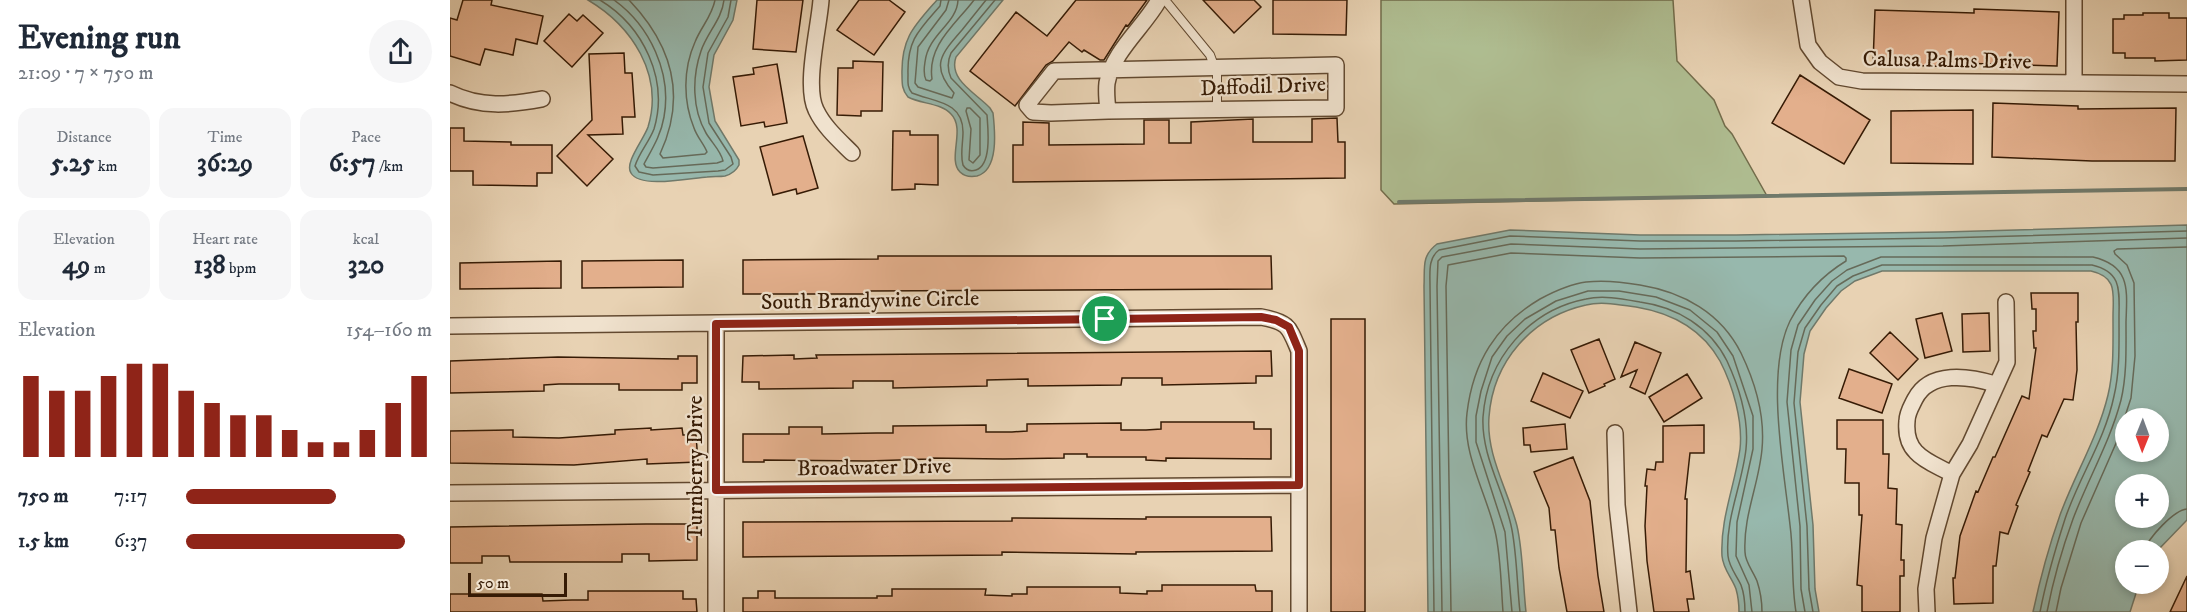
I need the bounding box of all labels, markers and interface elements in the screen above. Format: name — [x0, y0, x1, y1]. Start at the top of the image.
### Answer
text: Evening run — [18, 18, 180, 59]
button: share — [369, 20, 432, 83]
street label: Calusa Palms Drive — [1862, 46, 2032, 75]
text: 21:09 · 7 × 750 m — [18, 61, 154, 86]
street label: Daffodil Drive — [1200, 71, 1326, 102]
text: Distance — [56, 127, 112, 147]
text: Time — [208, 127, 242, 147]
text: Pace — [351, 127, 381, 147]
text: 5.25 — [50, 147, 94, 180]
text: 36:29 — [197, 147, 253, 180]
text: 6:57 — [329, 147, 376, 180]
text: km — [94, 156, 118, 176]
text: /km — [376, 156, 403, 176]
text: Elevation — [53, 229, 115, 249]
text: Heart rate — [192, 229, 258, 249]
text: kcal — [353, 229, 379, 249]
text: 49 — [62, 249, 90, 282]
text: 138 — [193, 249, 226, 282]
text: 320 — [348, 249, 384, 282]
text: m — [90, 258, 106, 278]
text: bpm — [226, 258, 257, 278]
street label: South Brandywine Circle — [761, 285, 980, 316]
pin — [1079, 293, 1130, 344]
icon: arrive — [1088, 302, 1121, 335]
text: Elevation — [18, 318, 95, 343]
text: 154–160 m — [346, 318, 432, 343]
street label: Turnberry Drive — [682, 395, 709, 541]
north arrow — [2115, 408, 2169, 462]
map controls — [2115, 408, 2169, 594]
street label: Broadwater Drive — [797, 453, 951, 482]
button: + — [2115, 474, 2169, 528]
text: 750 m — [18, 484, 68, 509]
text: 7:17 — [114, 484, 148, 509]
text: 1.5 km — [18, 529, 69, 554]
text: 6:37 — [114, 529, 148, 554]
button: − — [2115, 540, 2169, 594]
scale bar — [468, 570, 567, 598]
text: 50 m — [477, 573, 509, 593]

